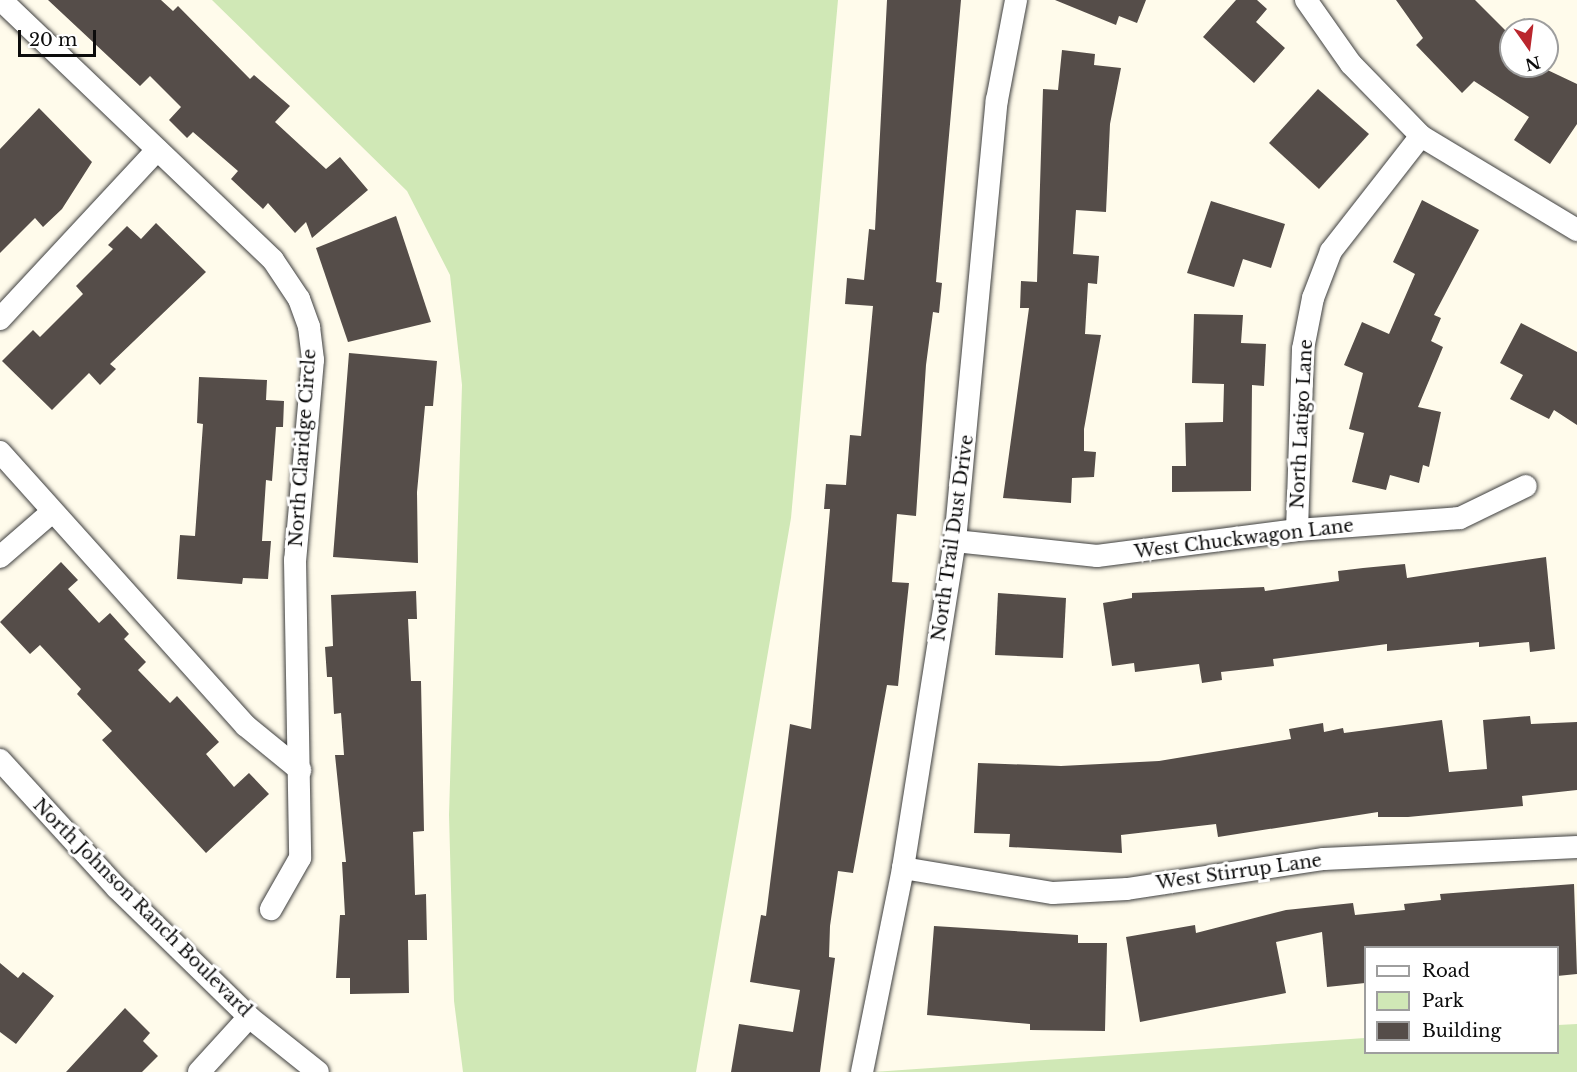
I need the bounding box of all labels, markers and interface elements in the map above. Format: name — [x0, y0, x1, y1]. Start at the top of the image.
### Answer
scale bar — [21, 18, 99, 56]
north arrow — [1499, 18, 1559, 78]
text: 20 m — [29, 29, 77, 51]
text: N — [1523, 52, 1543, 75]
street label: North Latigo Lane — [1287, 339, 1317, 509]
street label: North Claridge Circle — [285, 348, 321, 548]
street label: North Trail Dust Drive — [928, 433, 978, 643]
street label: West Chuckwagon Lane — [1133, 515, 1355, 563]
street label: North Johnson Ranch Boulevard — [28, 794, 256, 1022]
street label: West Stirrup Lane — [1155, 850, 1323, 894]
legend — [1364, 946, 1559, 1054]
text: Road — [1422, 960, 1470, 982]
text: Park — [1422, 990, 1464, 1012]
text: Building — [1422, 1020, 1501, 1042]

